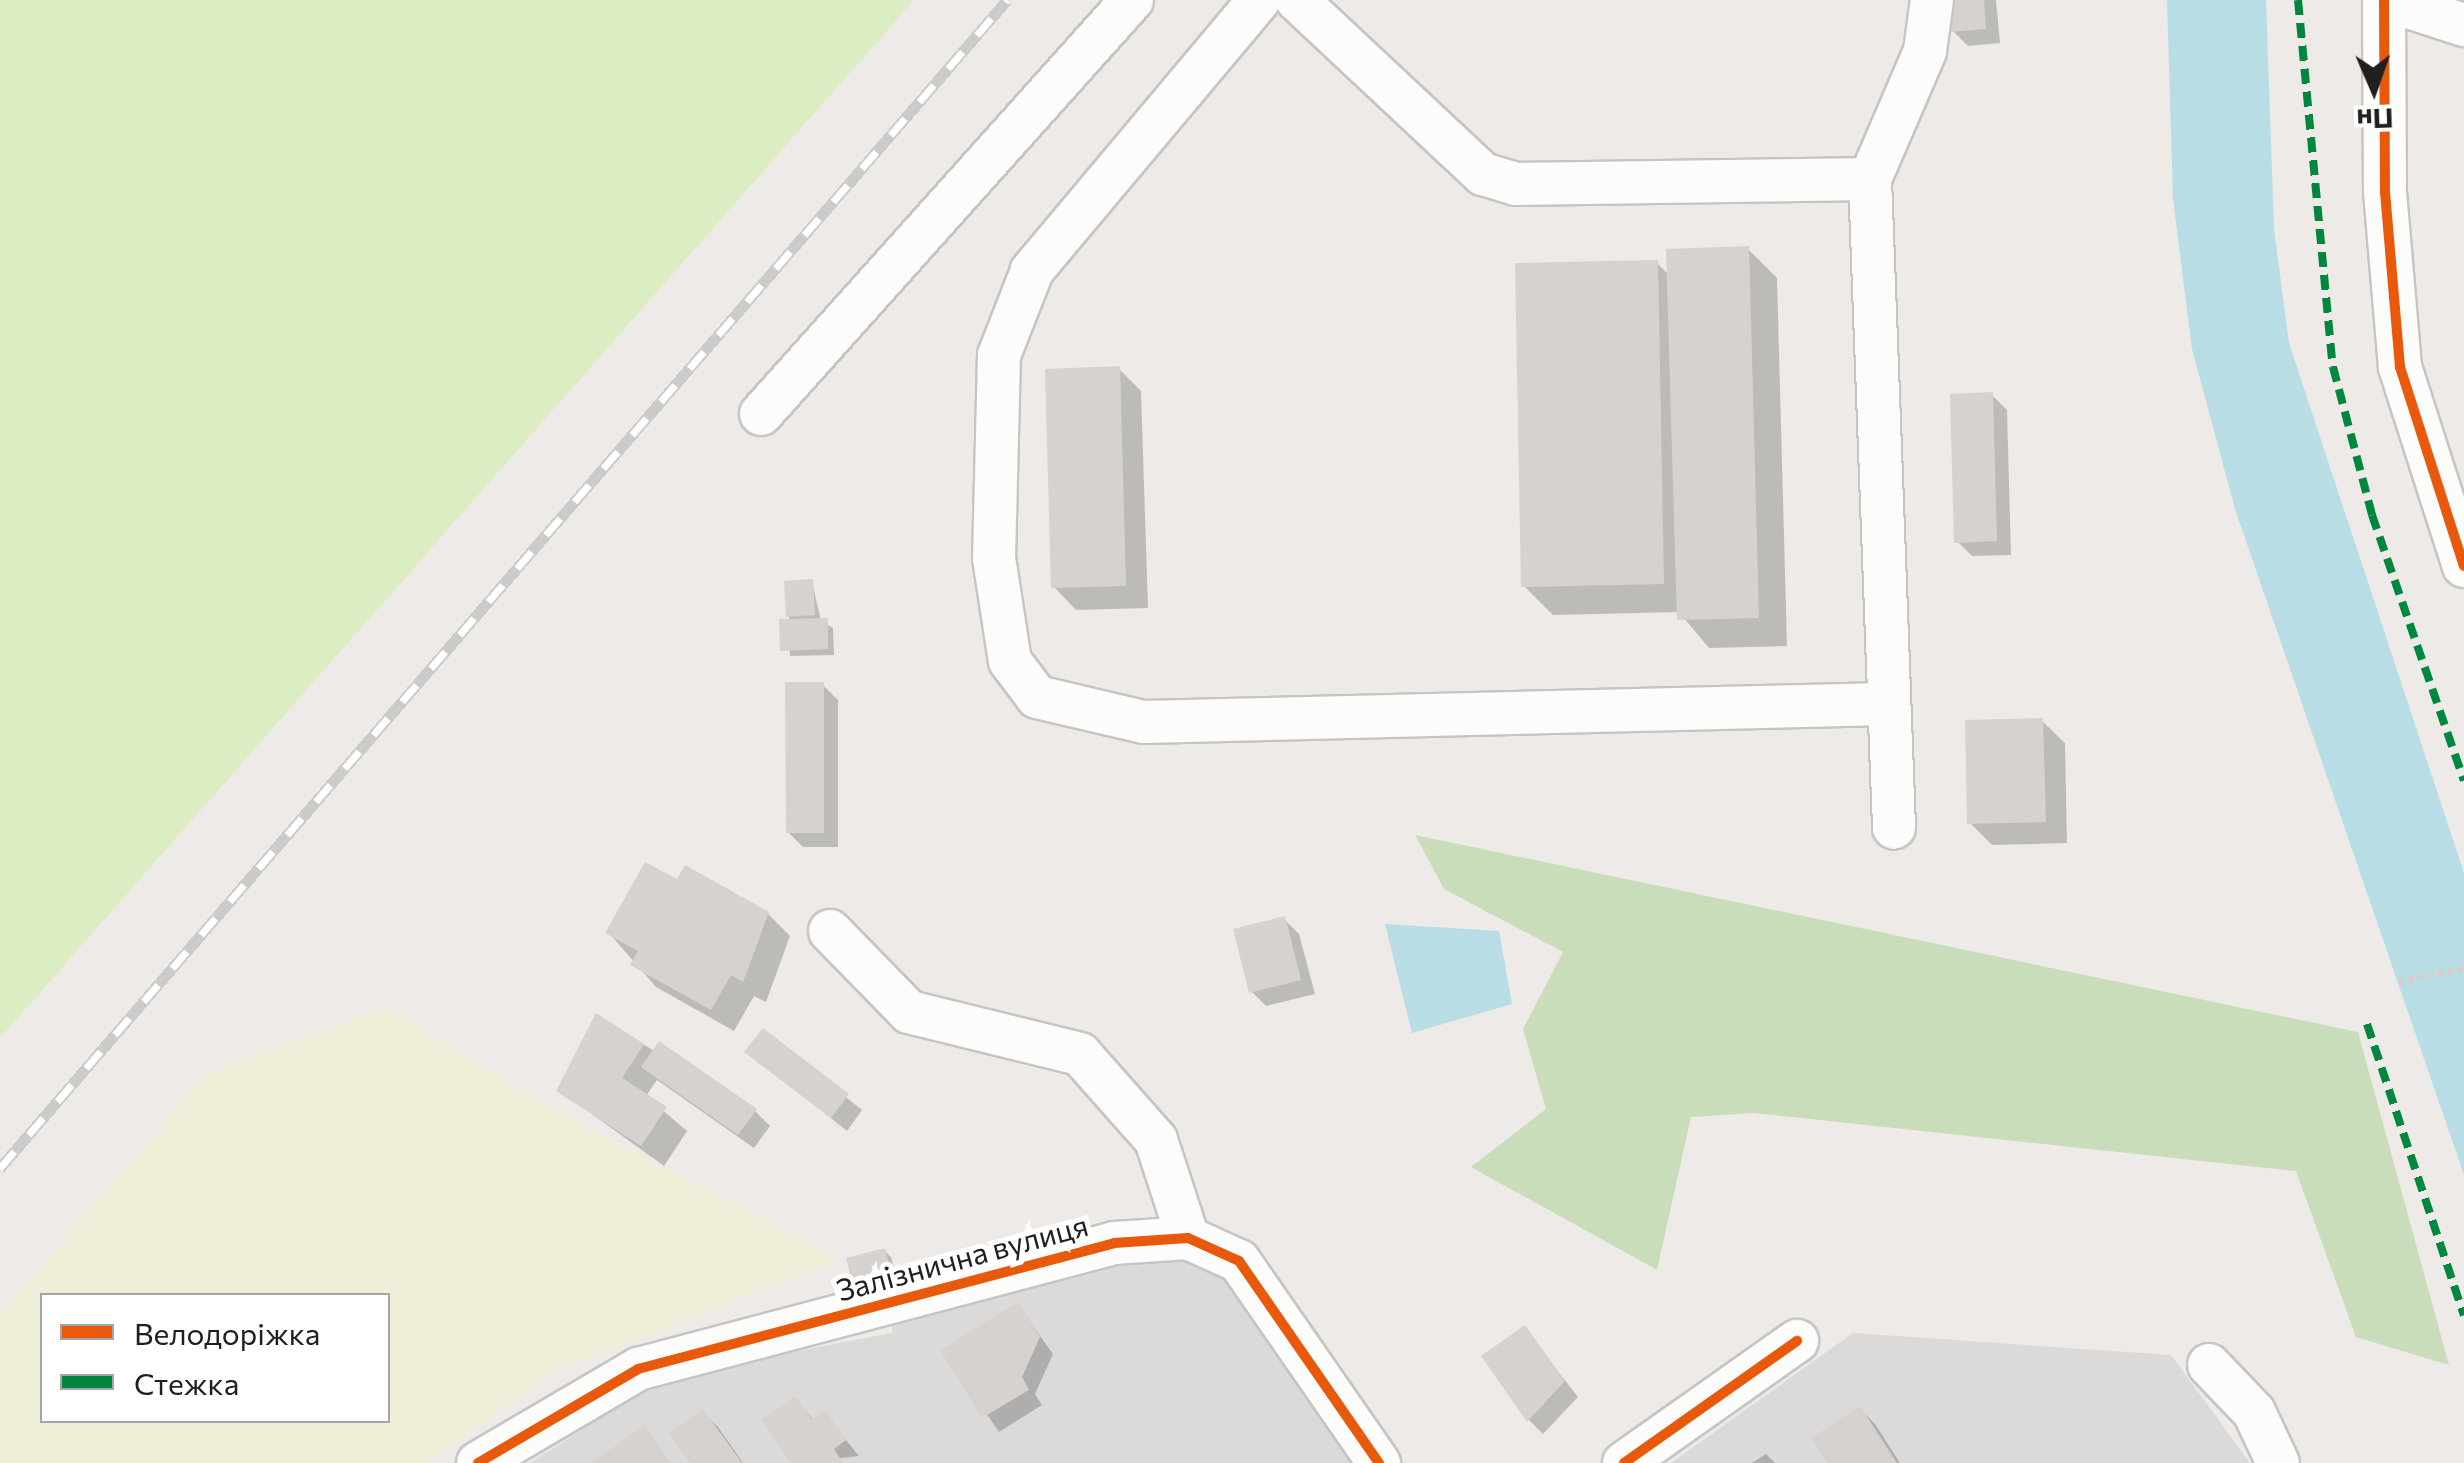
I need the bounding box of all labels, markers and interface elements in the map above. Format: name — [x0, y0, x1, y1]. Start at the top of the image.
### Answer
north arrow — [2324, 40, 2424, 140]
text: Пн — [2356, 102, 2394, 138]
street label: Залізнична вулиця — [832, 1206, 1092, 1308]
legend — [40, 1293, 390, 1423]
text: Велодоріжка — [134, 1314, 320, 1351]
text: Стежка — [134, 1364, 239, 1401]

